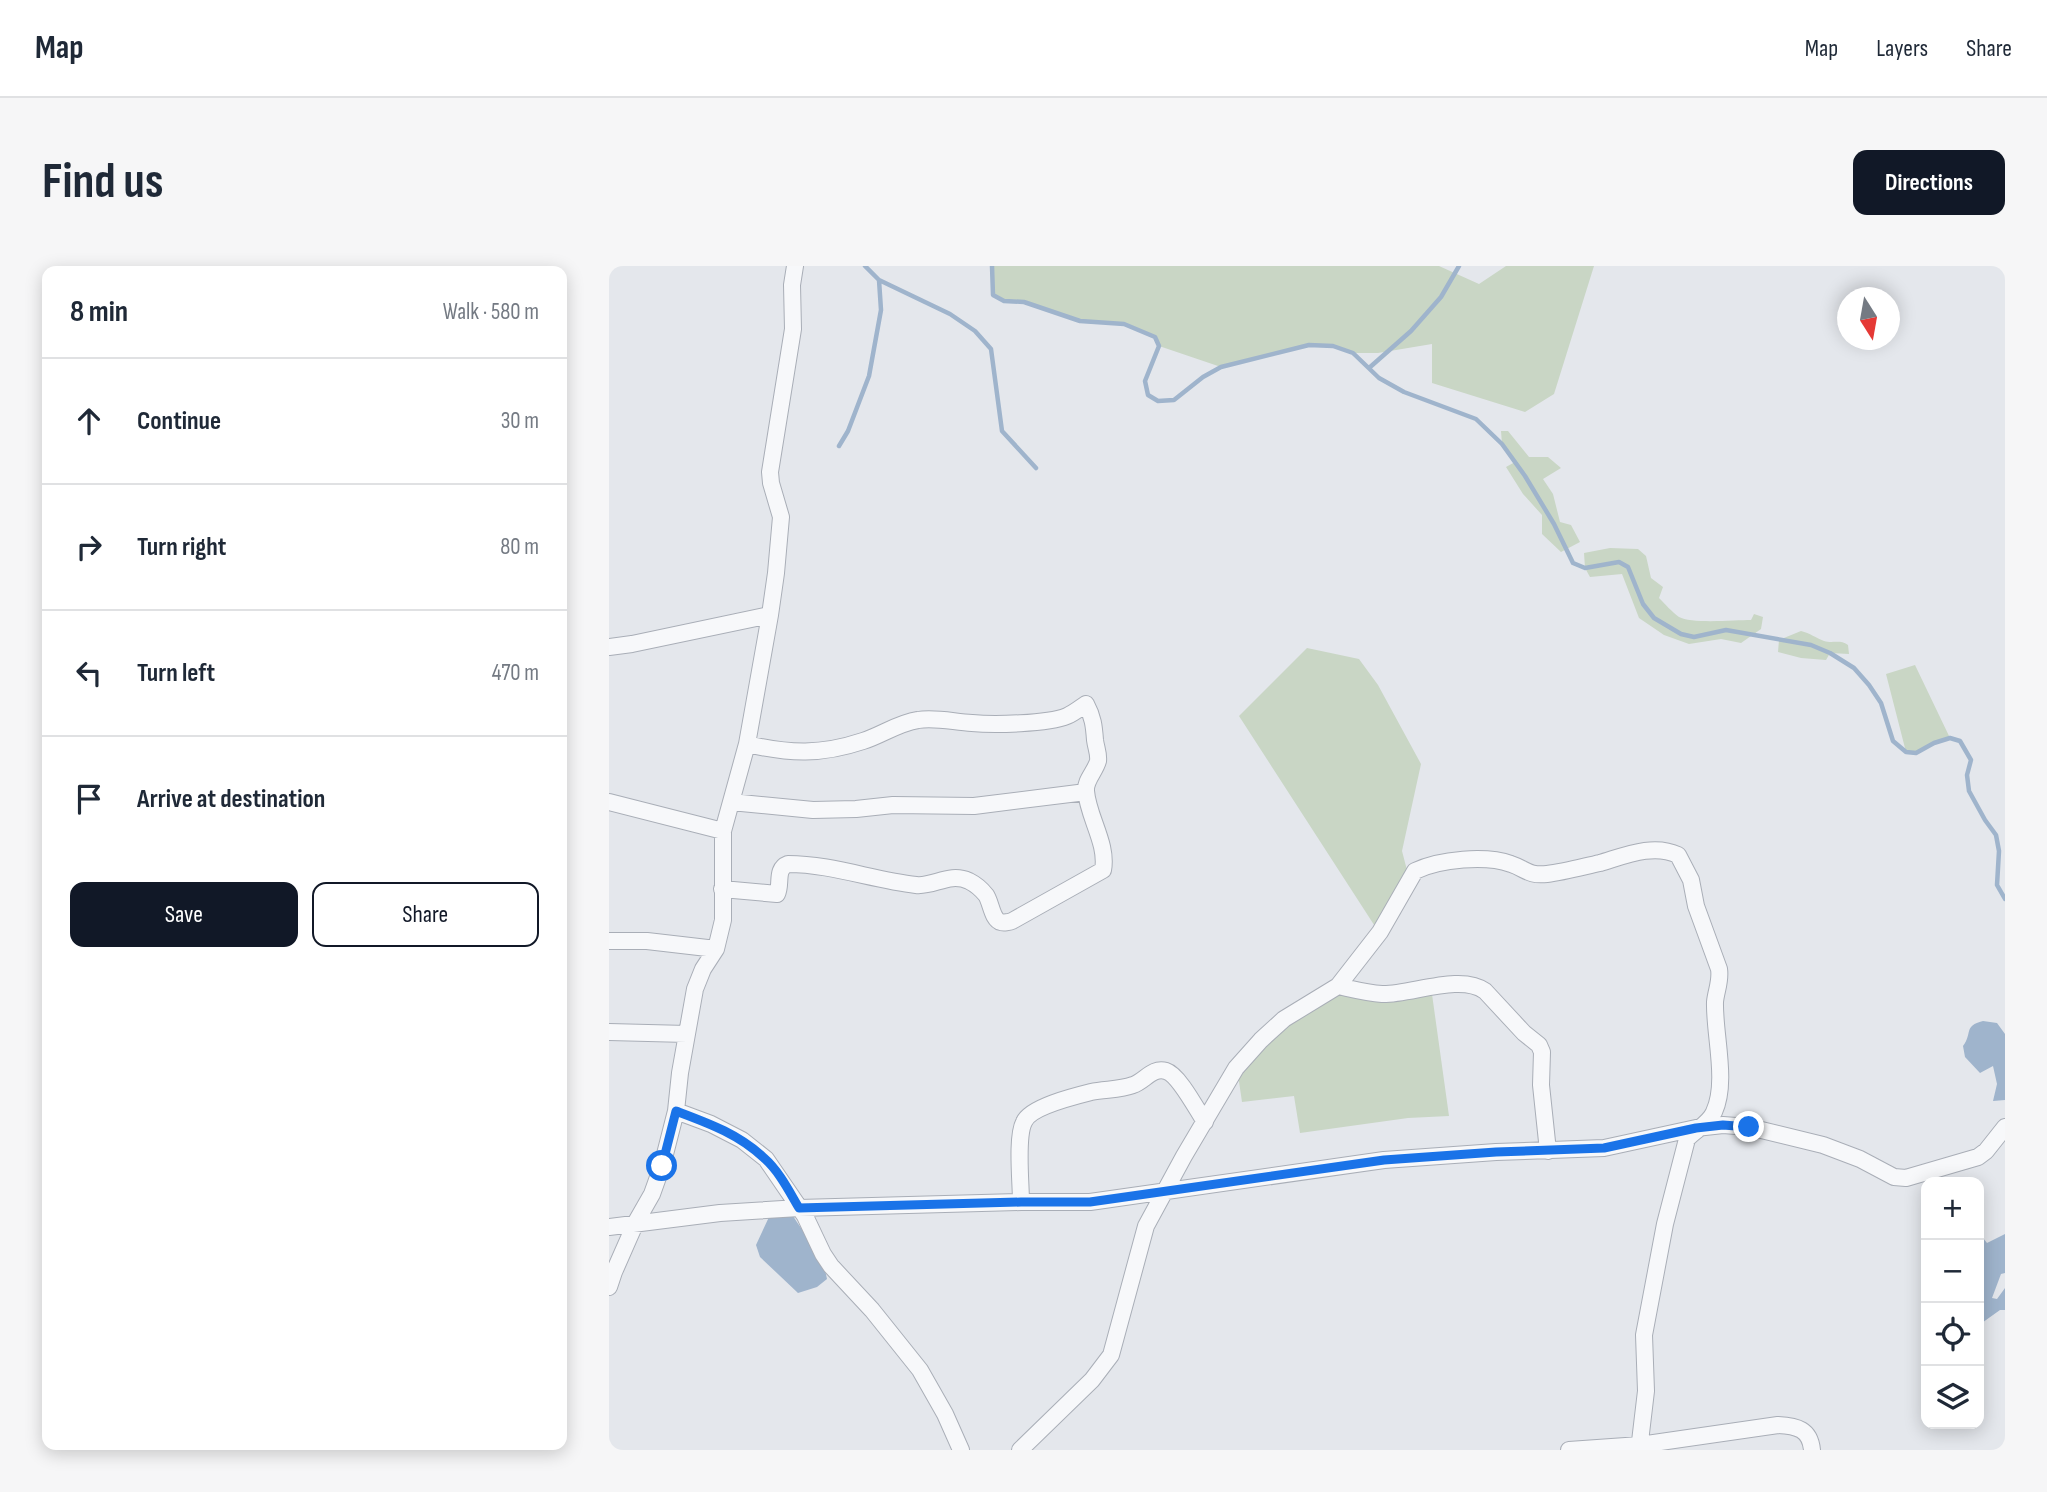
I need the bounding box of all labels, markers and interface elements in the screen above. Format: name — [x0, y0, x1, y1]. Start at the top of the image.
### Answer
text: Map — [35, 28, 84, 68]
text: Map — [1805, 34, 1838, 63]
text: Layers — [1876, 34, 1928, 63]
text: Share — [1966, 34, 2012, 63]
button: Directions — [1853, 150, 2005, 215]
text: Find us — [42, 153, 164, 212]
north arrow — [1837, 287, 1900, 350]
text: 8 min — [70, 294, 128, 330]
text: Walk · 580 m — [443, 298, 539, 326]
icon: ahead — [70, 402, 108, 440]
text: Continue — [137, 406, 221, 437]
text: 30 m — [501, 407, 539, 435]
icon: right — [70, 528, 108, 566]
text: Turn right — [137, 532, 226, 563]
text: 80 m — [500, 533, 539, 561]
icon: left — [70, 654, 108, 692]
text: Turn left — [137, 658, 215, 689]
text: 470 m — [492, 659, 539, 687]
icon: arrive — [70, 780, 108, 818]
text: Arrive at destination — [137, 784, 325, 815]
button: Save — [70, 882, 298, 947]
button: Share — [312, 882, 539, 947]
route end — [1733, 1111, 1764, 1142]
route start — [646, 1150, 677, 1181]
map controls — [1921, 1177, 1984, 1429]
button: + — [1921, 1177, 1984, 1240]
button: − — [1921, 1240, 1984, 1303]
button: locate — [1921, 1303, 1984, 1366]
button: layers — [1921, 1366, 1984, 1429]

